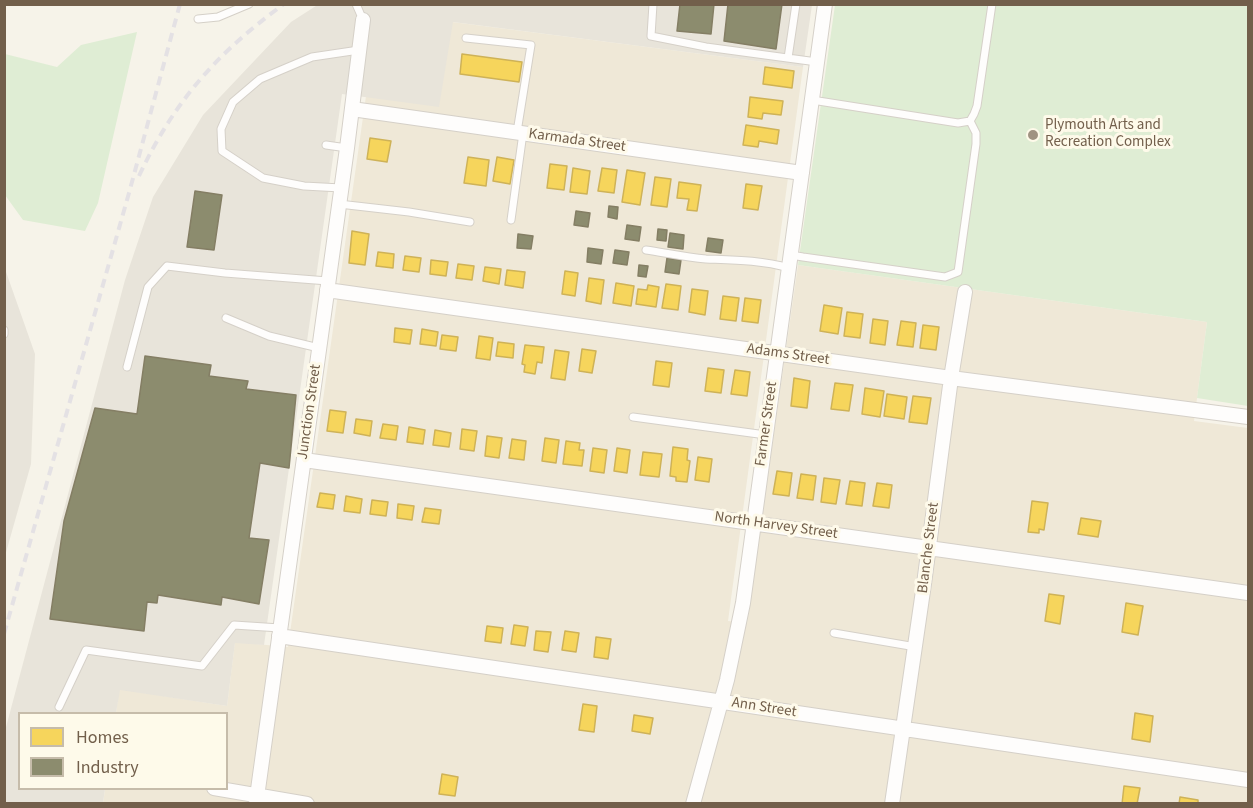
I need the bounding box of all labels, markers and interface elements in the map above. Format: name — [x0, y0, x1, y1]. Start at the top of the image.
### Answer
place label: Plymouth Arts and Recreation Complex — [1045, 117, 1171, 152]
street label: Karmada Street — [527, 125, 627, 157]
marker: Plymouth Arts and Recreation Complex — [1026, 128, 1040, 142]
street label: Adams Street — [745, 340, 831, 370]
street label: Junction Street — [294, 363, 326, 461]
street label: Farmer Street — [752, 380, 782, 468]
street label: Blanche Street — [914, 502, 944, 594]
street label: North Harvey Street — [713, 508, 839, 544]
street label: Ann Street — [730, 694, 798, 722]
legend — [18, 712, 228, 790]
text: Homes — [76, 725, 129, 750]
text: Industry — [76, 755, 139, 780]

